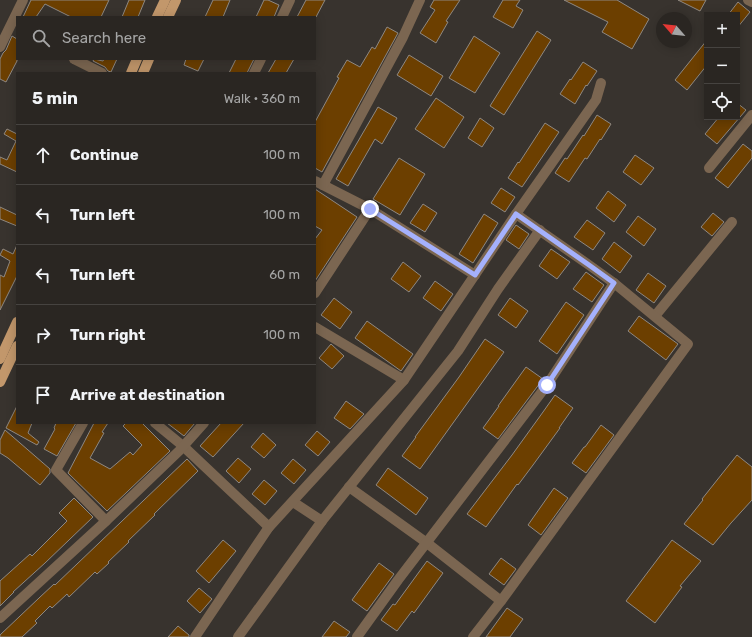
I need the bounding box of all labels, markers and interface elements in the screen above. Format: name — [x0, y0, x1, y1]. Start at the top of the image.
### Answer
north arrow — [656, 12, 692, 48]
map controls — [704, 12, 740, 120]
button: + — [704, 12, 740, 48]
search box — [16, 16, 316, 60]
icon: search — [30, 27, 52, 49]
text: Search here — [62, 29, 146, 47]
button: − — [704, 48, 740, 84]
button: locate — [704, 84, 740, 120]
text: 5 min — [32, 88, 78, 108]
text: Walk · 360 m — [224, 91, 300, 106]
icon: ahead — [32, 144, 54, 166]
text: Continue — [70, 146, 139, 164]
text: 100 m — [263, 147, 300, 162]
route end — [361, 200, 379, 218]
icon: left — [32, 204, 54, 226]
text: Turn left — [70, 206, 135, 224]
text: 100 m — [263, 207, 300, 222]
icon: left — [32, 264, 54, 286]
text: Turn left — [70, 266, 135, 284]
text: 60 m — [269, 267, 300, 282]
icon: right — [32, 324, 54, 346]
text: Turn right — [70, 326, 145, 344]
text: 100 m — [263, 327, 300, 342]
route start — [538, 376, 556, 394]
icon: arrive — [32, 384, 54, 406]
text: Arrive at destination — [70, 386, 225, 404]

